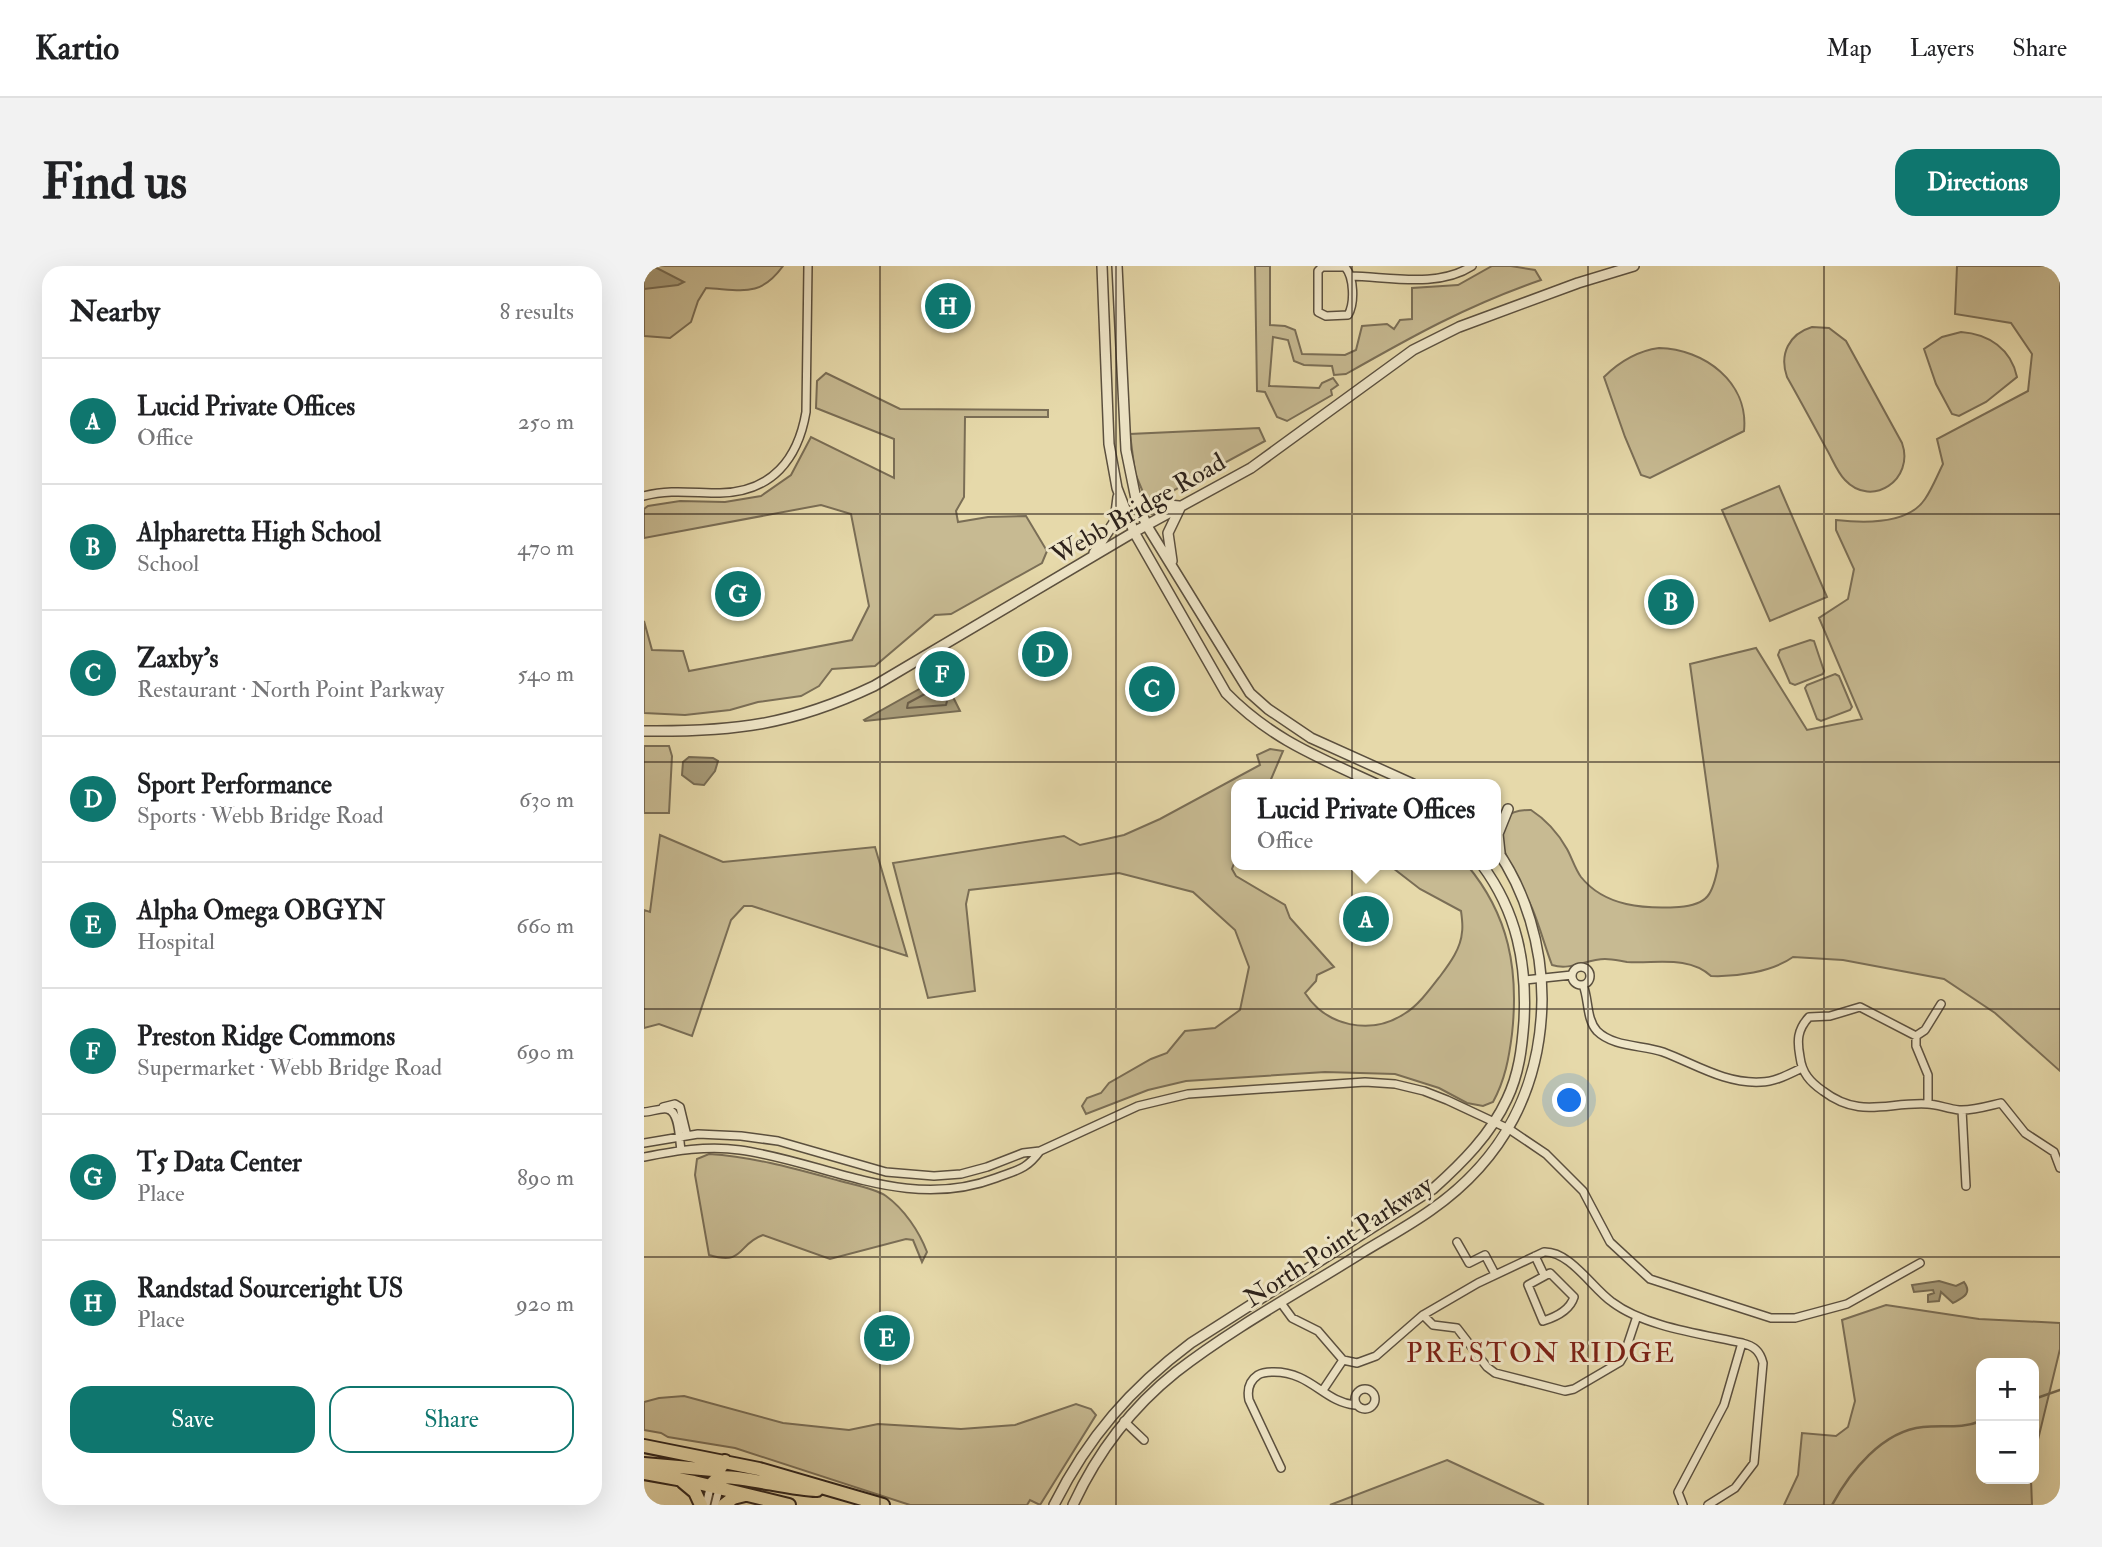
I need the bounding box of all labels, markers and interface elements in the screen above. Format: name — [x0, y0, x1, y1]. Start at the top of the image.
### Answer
text: Kartio — [35, 28, 119, 69]
text: Map — [1827, 33, 1872, 64]
text: Layers — [1910, 33, 1974, 64]
text: Share — [2012, 33, 2067, 64]
button: Directions — [1895, 149, 2060, 216]
text: Find us — [42, 152, 187, 213]
pin: H — [925, 280, 971, 332]
text: Nearby — [70, 293, 160, 330]
text: 8 results — [499, 297, 574, 326]
text: Lucid Private Offices — [137, 391, 355, 423]
text: A — [86, 407, 100, 436]
text: 250 m — [518, 407, 574, 436]
text: Office — [137, 423, 193, 452]
street label: Webb Bridge Road — [1045, 446, 1231, 572]
text: Alpharetta High School — [137, 517, 381, 549]
text: B — [85, 533, 101, 562]
text: 470 m — [517, 533, 574, 562]
text: School — [137, 549, 199, 578]
pin: G — [715, 568, 761, 620]
pin: B — [1648, 576, 1694, 628]
pin: D — [1022, 628, 1068, 680]
text: Zaxby's — [137, 643, 219, 675]
pin: F — [919, 648, 965, 700]
text: C — [85, 659, 101, 688]
text: 540 m — [518, 659, 574, 688]
pin: C — [1129, 663, 1175, 715]
text: Restaurant · North Point Parkway — [137, 675, 444, 704]
text: Sport Performance — [137, 769, 332, 801]
popup — [1231, 779, 1501, 870]
text: D — [84, 785, 102, 814]
text: 630 m — [519, 785, 574, 814]
text: Lucid Private Offices — [1257, 794, 1475, 826]
text: Sports · Webb Bridge Road — [137, 801, 384, 830]
text: Office — [1257, 826, 1313, 855]
pin: A — [1343, 893, 1389, 945]
text: Alpha Omega OBGYN — [137, 895, 385, 927]
text: E — [85, 911, 101, 940]
text: 660 m — [516, 911, 574, 940]
text: Hospital — [137, 927, 215, 956]
text: Preston Ridge Commons — [137, 1021, 395, 1053]
text: F — [86, 1037, 100, 1066]
text: 690 m — [516, 1037, 574, 1066]
text: Supermarket · Webb Bridge Road — [137, 1053, 442, 1082]
your location — [1552, 1083, 1586, 1117]
text: T5 Data Center — [137, 1147, 302, 1179]
text: G — [83, 1163, 103, 1192]
text: 890 m — [517, 1163, 574, 1192]
street label: North Point Parkway — [1238, 1169, 1439, 1315]
text: Place — [137, 1179, 185, 1208]
text: Randstad Sourceright US — [137, 1273, 403, 1305]
text: H — [84, 1289, 102, 1318]
text: 920 m — [516, 1289, 574, 1318]
text: Place — [137, 1305, 185, 1334]
pin: E — [864, 1312, 910, 1364]
district label: PRESTON RIDGE — [1406, 1336, 1676, 1371]
map controls — [1976, 1358, 2039, 1484]
button: + — [1976, 1358, 2039, 1421]
button: Save — [70, 1386, 315, 1453]
button: Share — [329, 1386, 574, 1453]
button: − — [1976, 1421, 2039, 1484]

